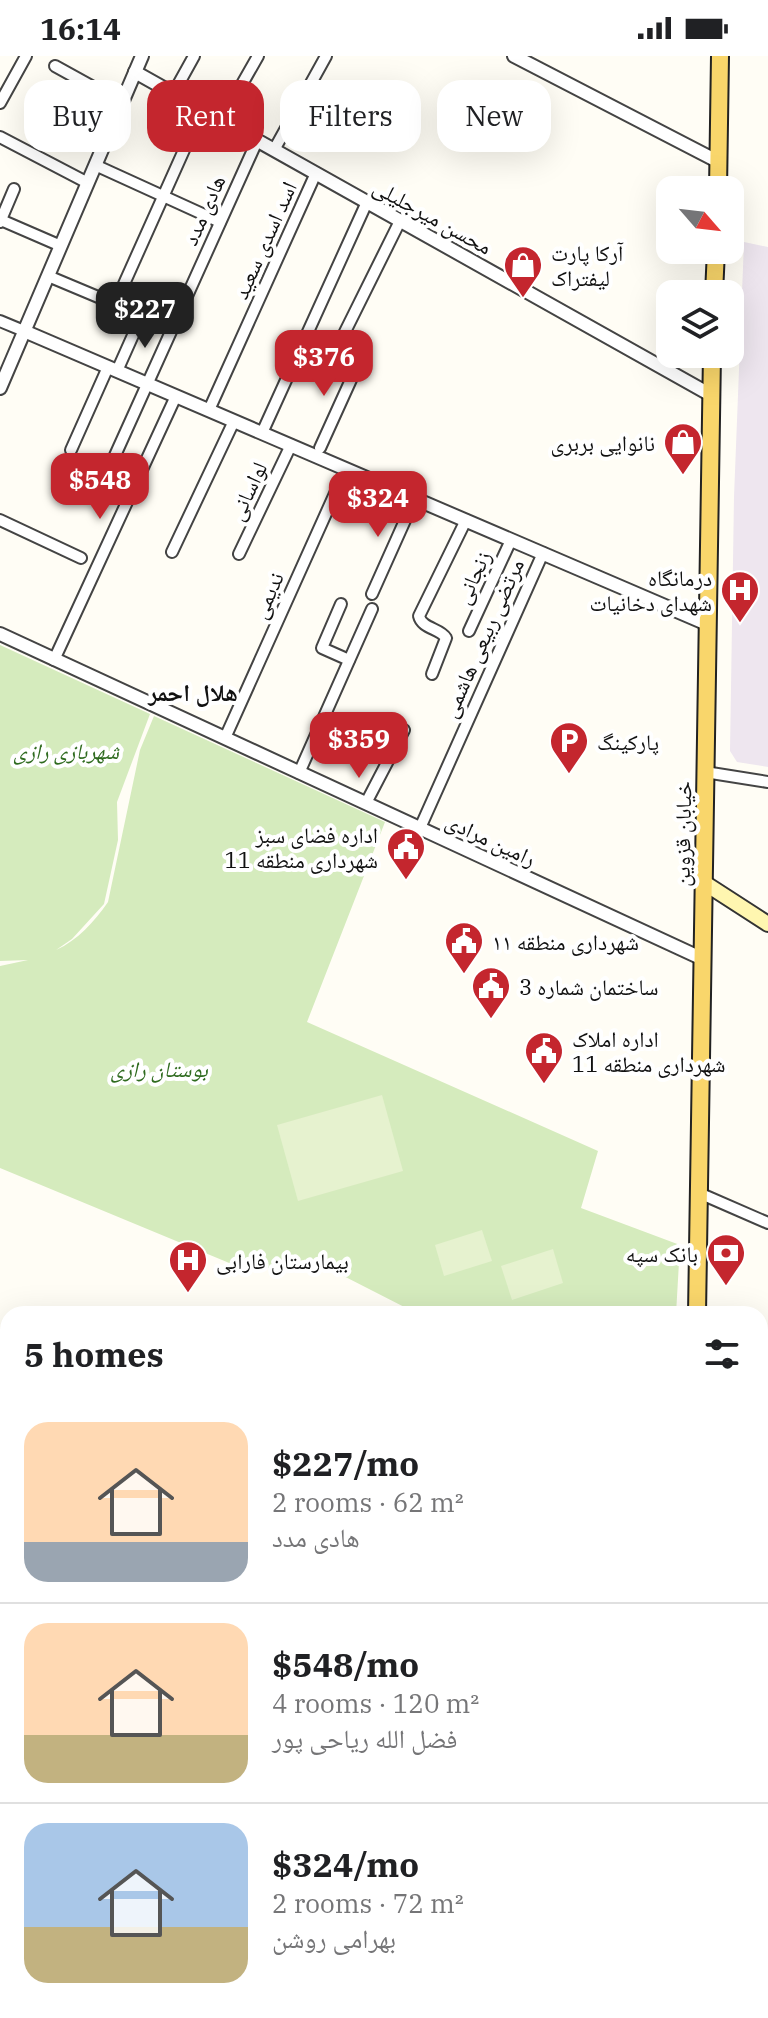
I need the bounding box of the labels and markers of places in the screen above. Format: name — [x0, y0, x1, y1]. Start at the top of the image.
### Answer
place label: آرکا پارت لیفتراک — [551, 238, 624, 292]
shop icon: آرکا پارت لیفتراک — [502, 244, 544, 299]
pin: $227 — [98, 282, 192, 350]
pin: $376 — [277, 330, 371, 398]
shop icon: نانوایی بربری — [662, 421, 704, 476]
place label: نانوایی بربری — [551, 428, 655, 457]
pin: $548 — [53, 453, 147, 521]
pin: $324 — [331, 471, 425, 539]
place label: درمانگاه شهدای دخانیات — [590, 563, 712, 617]
hospital icon: درمانگاه شهدای دخانیات — [719, 569, 761, 624]
pin: $359 — [312, 712, 406, 780]
parking icon: پارکینگ — [548, 720, 590, 775]
place label: پارکینگ — [597, 727, 659, 756]
place label: اداره فضای سبز شهرداری منطقه 11 — [224, 820, 378, 874]
public building icon: اداره فضای سبز شهرداری منطقه 11 — [385, 826, 427, 881]
public building icon: شهرداری منطقه ۱۱ — [443, 920, 485, 975]
place label: شهرداری منطقه ۱۱ — [492, 927, 639, 956]
public building icon: ساختمان شماره 3 — [470, 965, 512, 1020]
place label: ساختمان شماره 3 — [519, 972, 659, 1001]
place label: اداره املاک شهرداری منطقه 11 — [572, 1024, 726, 1078]
public building icon: اداره املاک شهرداری منطقه 11 — [523, 1030, 565, 1085]
bank icon: بانک سپه — [705, 1232, 747, 1287]
hospital icon: بیمارستان فارابی — [167, 1239, 209, 1294]
place label: بانک سپه — [626, 1239, 698, 1268]
place label: بیمارستان فارابی — [216, 1246, 349, 1275]

